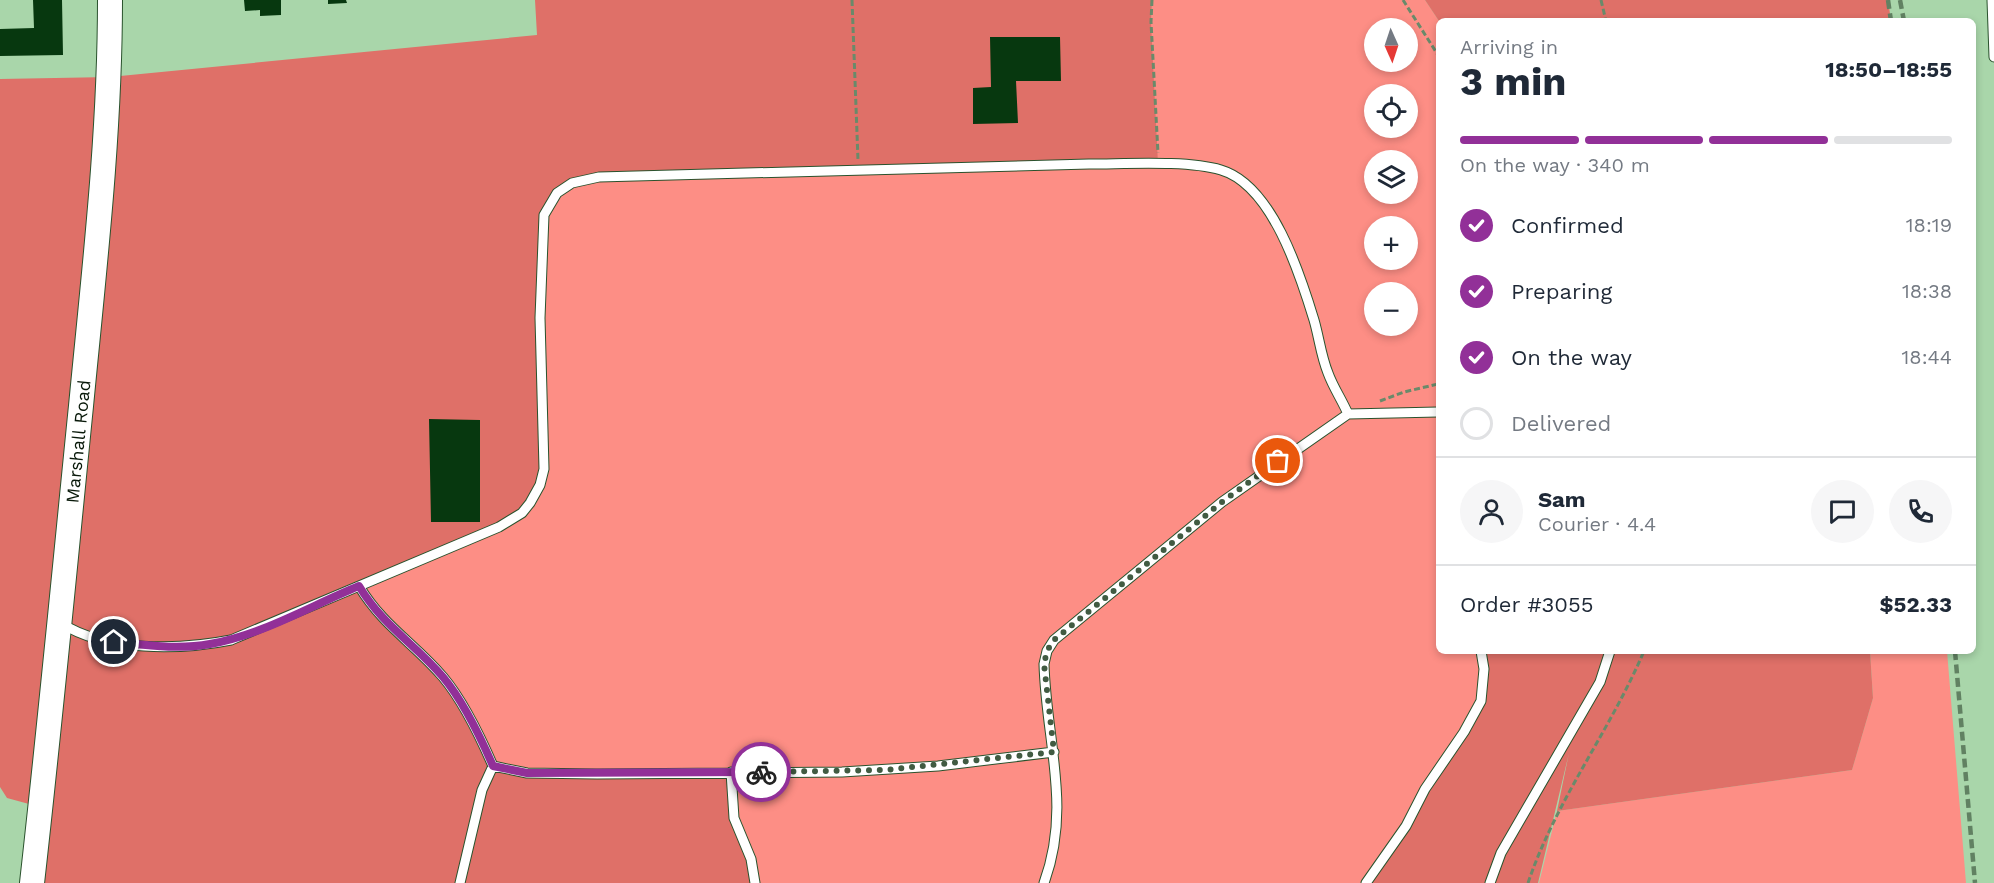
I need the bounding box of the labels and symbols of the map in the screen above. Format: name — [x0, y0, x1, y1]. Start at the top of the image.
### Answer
north arrow — [1364, 18, 1418, 72]
street label: Marshall Road — [61, 379, 94, 504]
pin — [1252, 435, 1303, 486]
pin — [88, 616, 139, 667]
courier — [731, 742, 791, 802]

